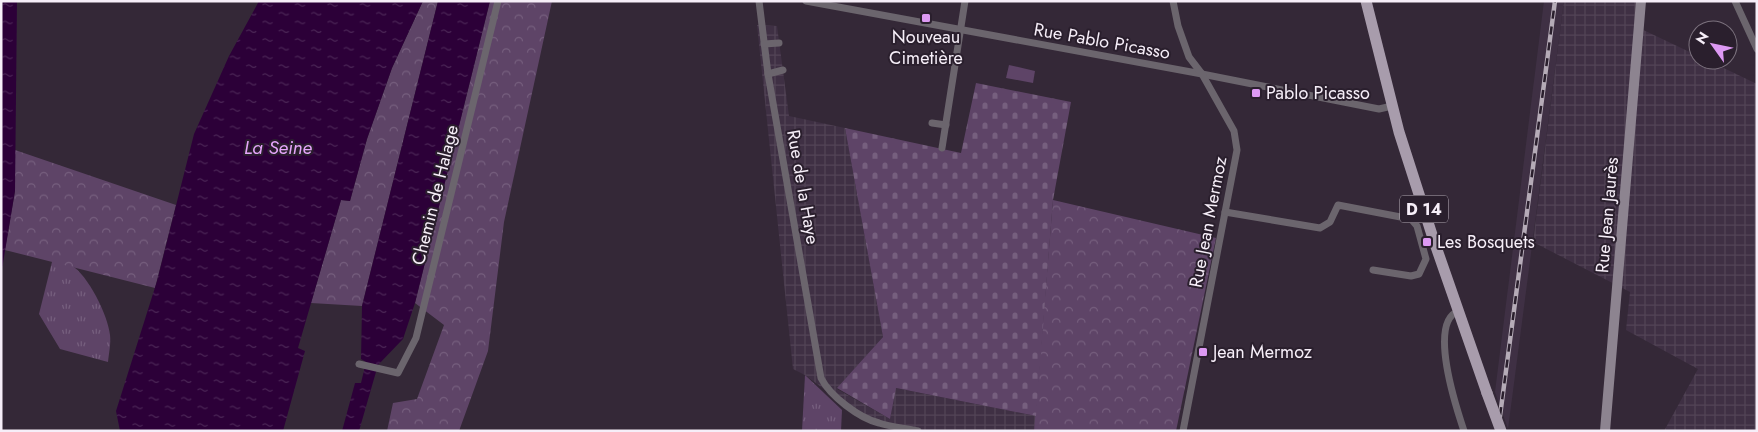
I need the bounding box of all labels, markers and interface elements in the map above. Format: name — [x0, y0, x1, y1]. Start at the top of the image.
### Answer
marker: Nouveau Cimetière — [920, 12, 932, 24]
street label: Rue Pablo Picasso — [1032, 16, 1172, 66]
north arrow — [1688, 20, 1738, 70]
place label: Nouveau Cimetière — [889, 24, 963, 71]
text: N — [1691, 28, 1714, 48]
place label: Pablo Picasso — [1266, 80, 1370, 106]
marker: Pablo Picasso — [1250, 87, 1262, 99]
street label: Chemin de Halage — [405, 122, 465, 268]
street label: Rue de la Haye — [780, 128, 826, 246]
water label: La Seine — [244, 134, 313, 161]
street label: Rue Jean Mermoz — [1183, 153, 1234, 290]
street label: Rue Jean Jaurès — [1589, 156, 1625, 274]
road number: D 14 — [1400, 195, 1448, 222]
place label: Les Bosquets — [1437, 229, 1535, 255]
marker: Les Bosquets — [1421, 236, 1433, 248]
place label: Jean Mermoz — [1211, 339, 1313, 365]
marker: Jean Mermoz — [1197, 346, 1209, 358]

